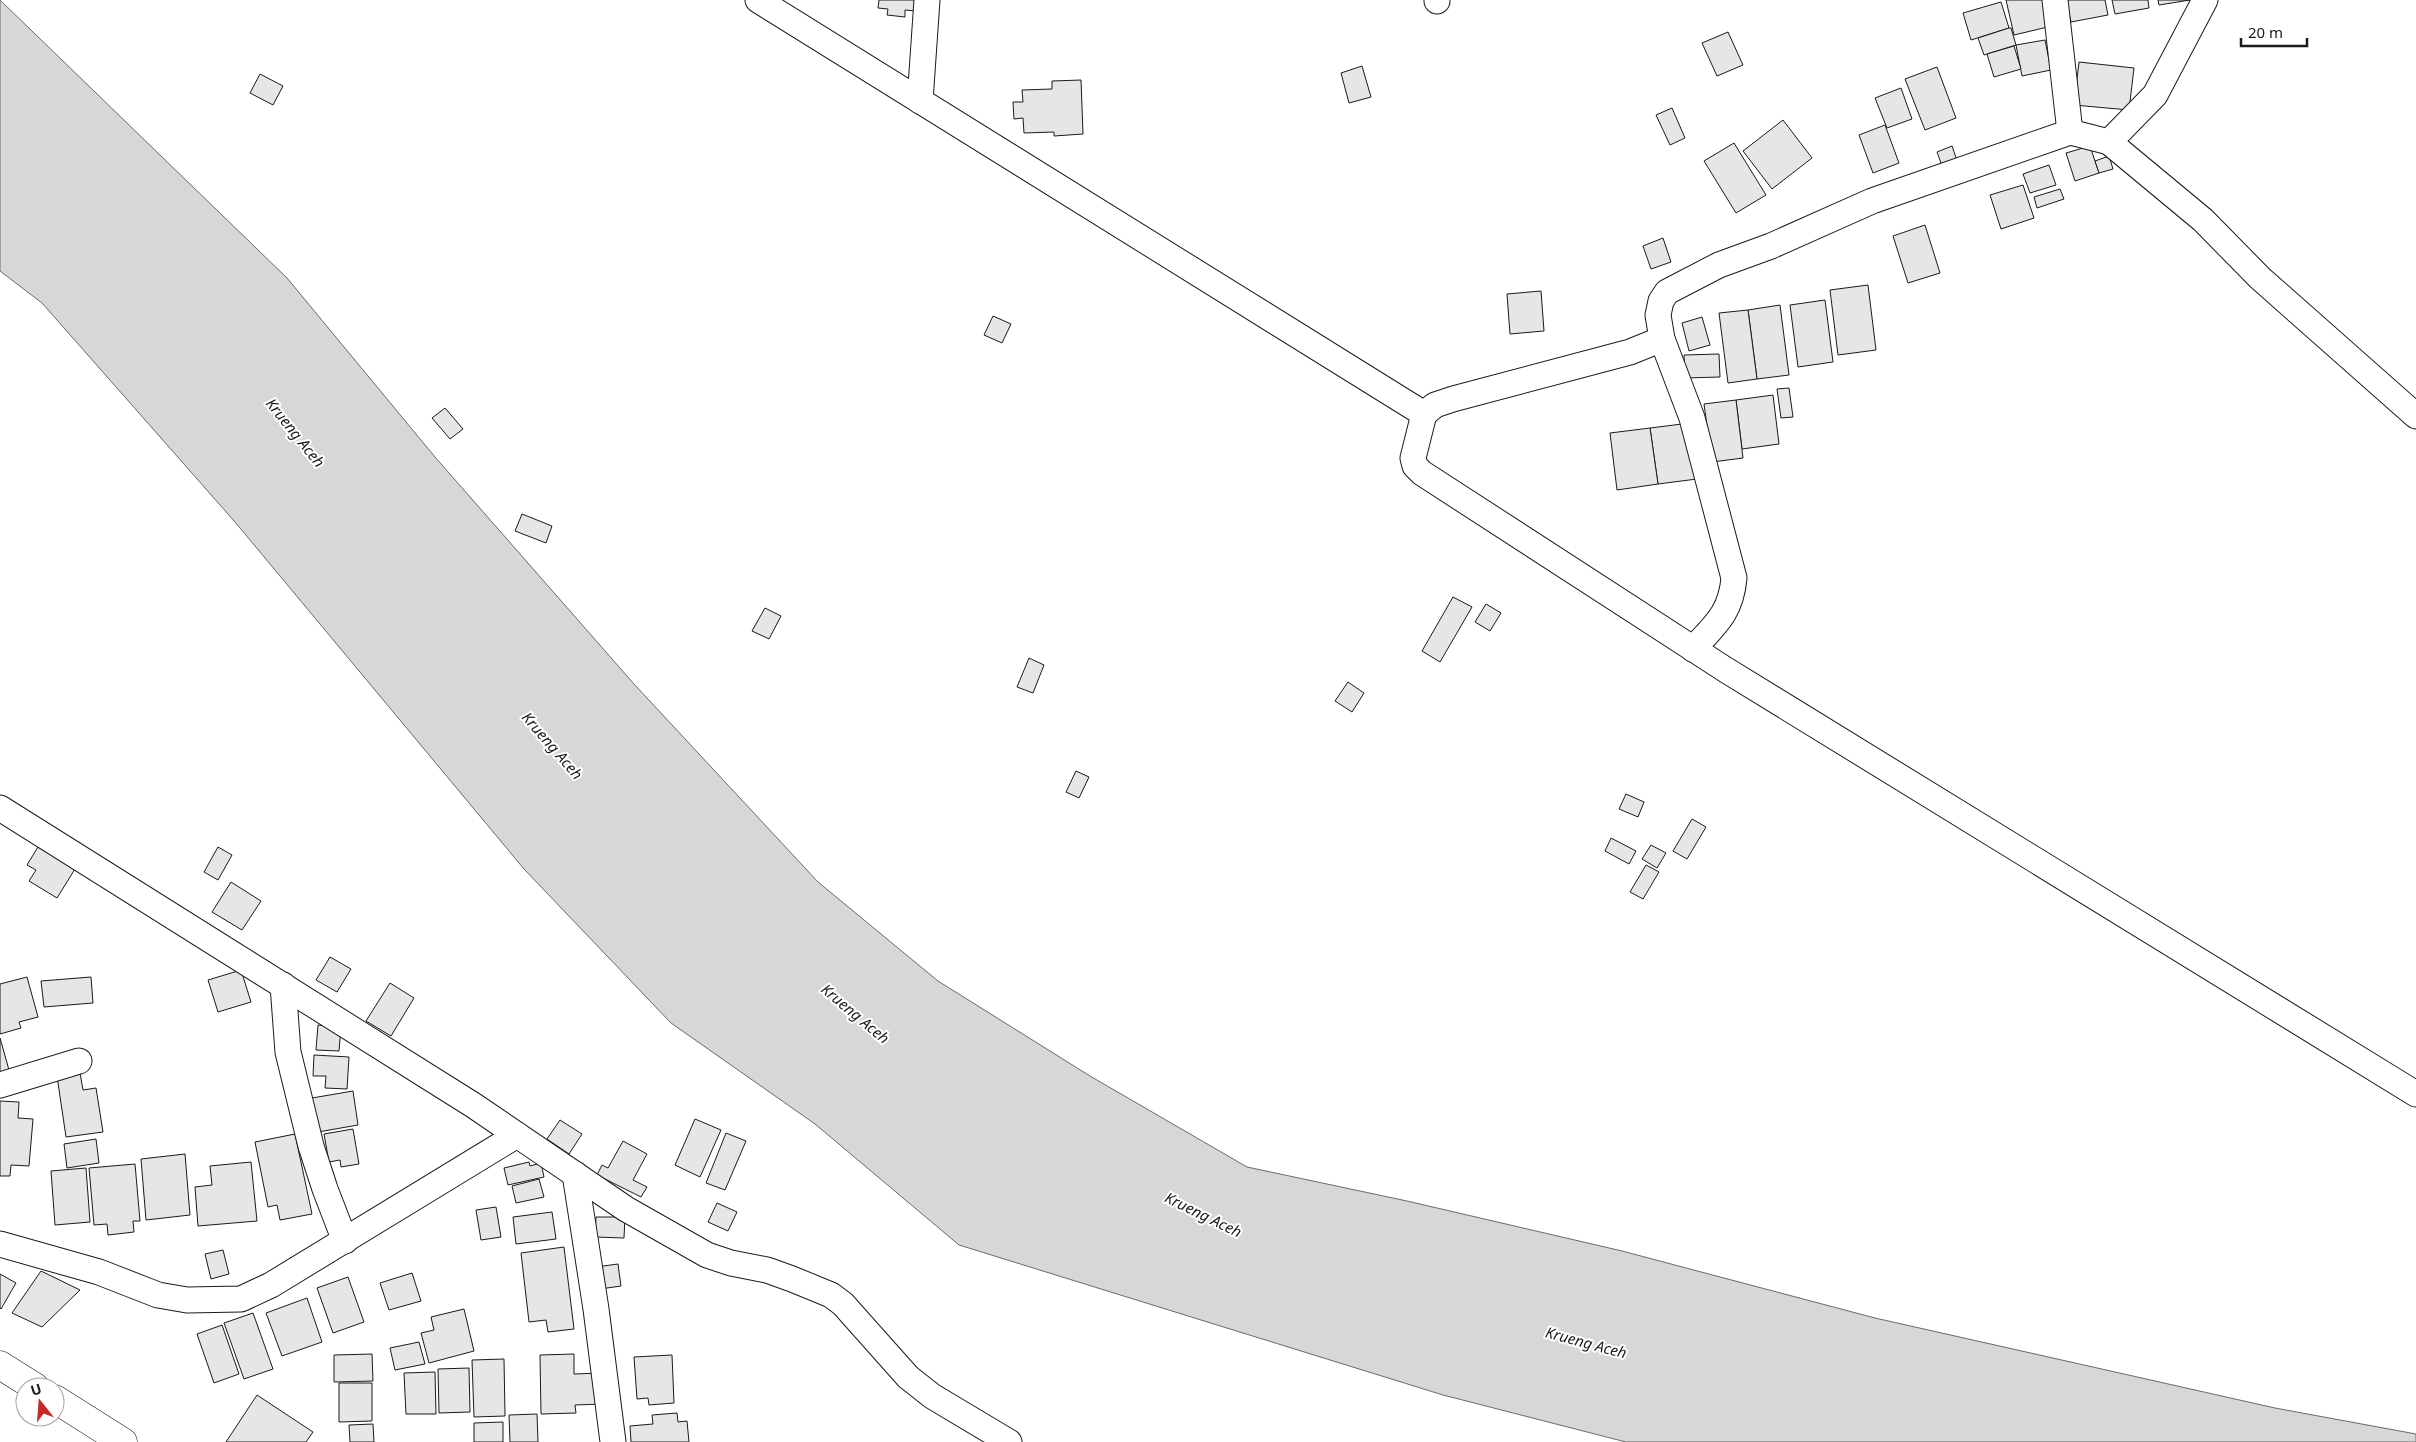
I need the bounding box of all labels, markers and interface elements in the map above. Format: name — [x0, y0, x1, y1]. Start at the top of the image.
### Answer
scale bar — [2241, 15, 2307, 47]
text: 20 m — [2248, 22, 2283, 42]
water label: Krueng Aceh — [262, 394, 330, 471]
water label: Krueng Aceh — [518, 707, 588, 783]
water label: Krueng Aceh — [817, 979, 894, 1048]
water label: Krueng Aceh — [1162, 1187, 1245, 1241]
water label: Krueng Aceh — [1543, 1322, 1629, 1362]
north arrow — [15, 1377, 65, 1427]
text: U — [28, 1378, 44, 1400]

